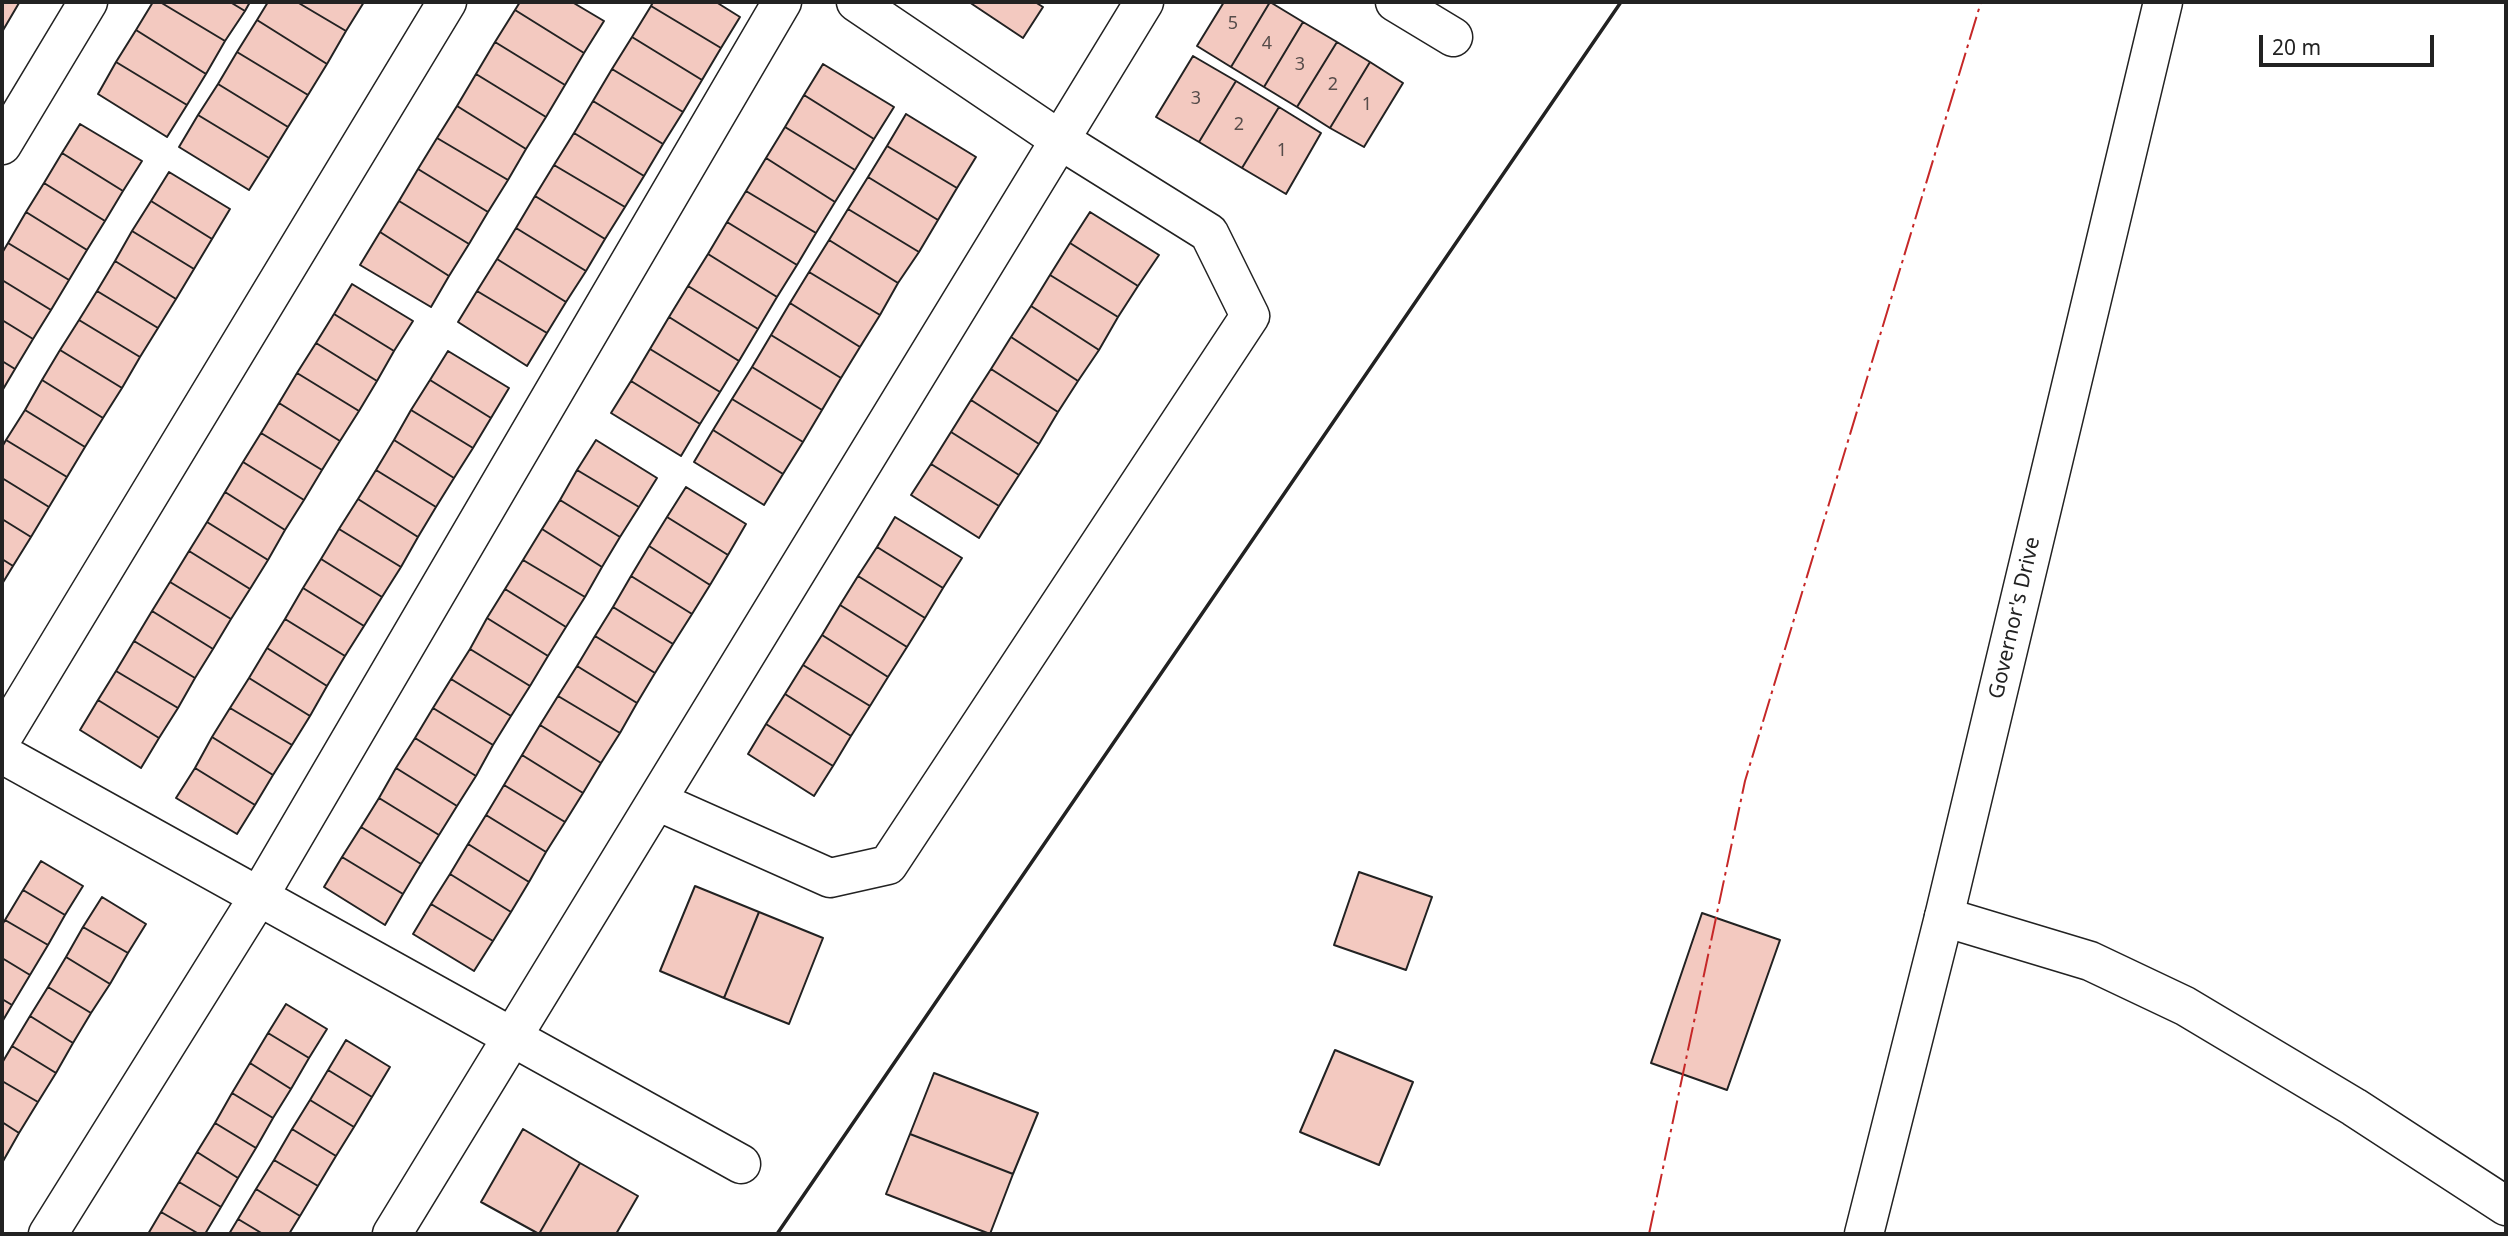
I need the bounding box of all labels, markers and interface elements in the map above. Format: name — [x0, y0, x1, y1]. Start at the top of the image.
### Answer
house number: 5 — [1228, 13, 1238, 35]
scale bar — [2263, 21, 2438, 65]
house number: 4 — [1262, 33, 1272, 55]
text: 20 m — [2272, 33, 2321, 61]
house number: 3 — [1295, 54, 1305, 76]
house number: 2 — [1328, 74, 1338, 96]
house number: 3 — [1191, 88, 1201, 110]
house number: 1 — [1362, 94, 1372, 116]
house number: 2 — [1234, 114, 1244, 136]
house number: 1 — [1277, 140, 1287, 162]
street label: Governor's Drive — [1984, 535, 2046, 701]

